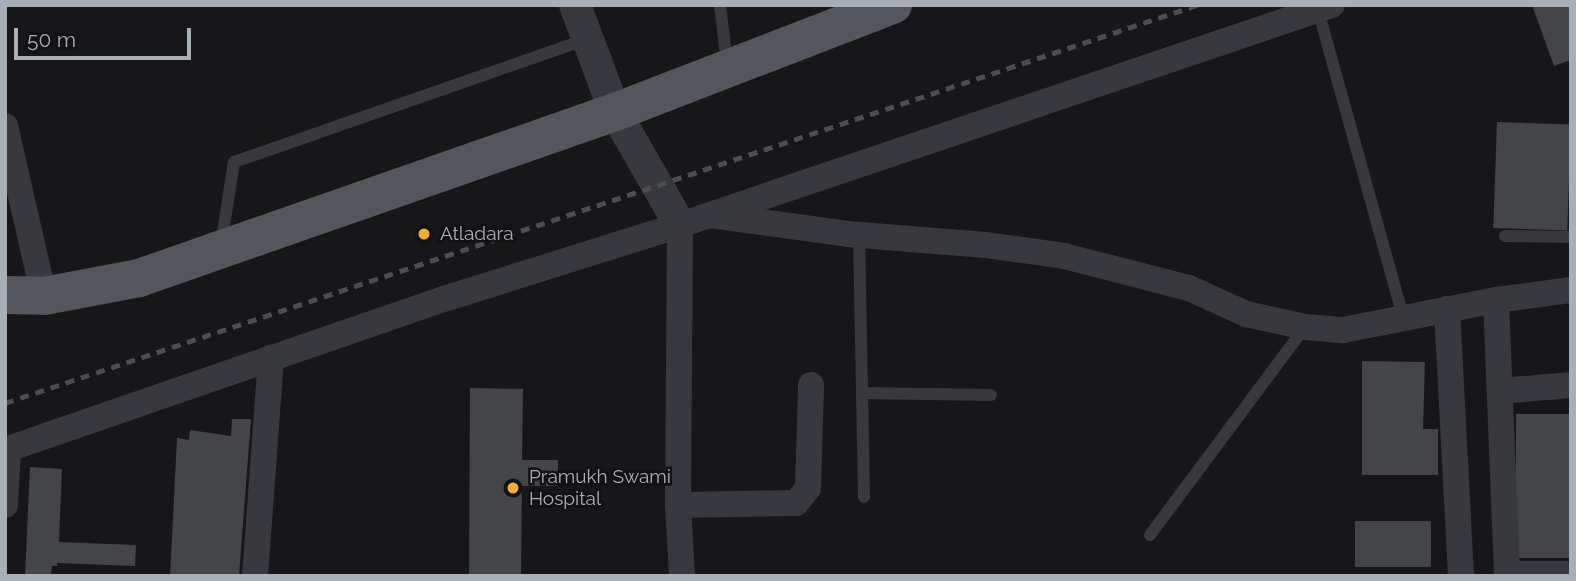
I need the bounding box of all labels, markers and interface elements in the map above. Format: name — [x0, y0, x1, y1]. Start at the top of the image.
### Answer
scale bar — [18, 14, 194, 58]
text: 50 m — [27, 27, 76, 52]
place label: Atladara — [440, 223, 513, 245]
marker: Atladara — [414, 224, 434, 244]
place label: Pramukh Swami Hospital — [529, 466, 671, 510]
marker: Pramukh Swami Hospital — [503, 478, 523, 498]

